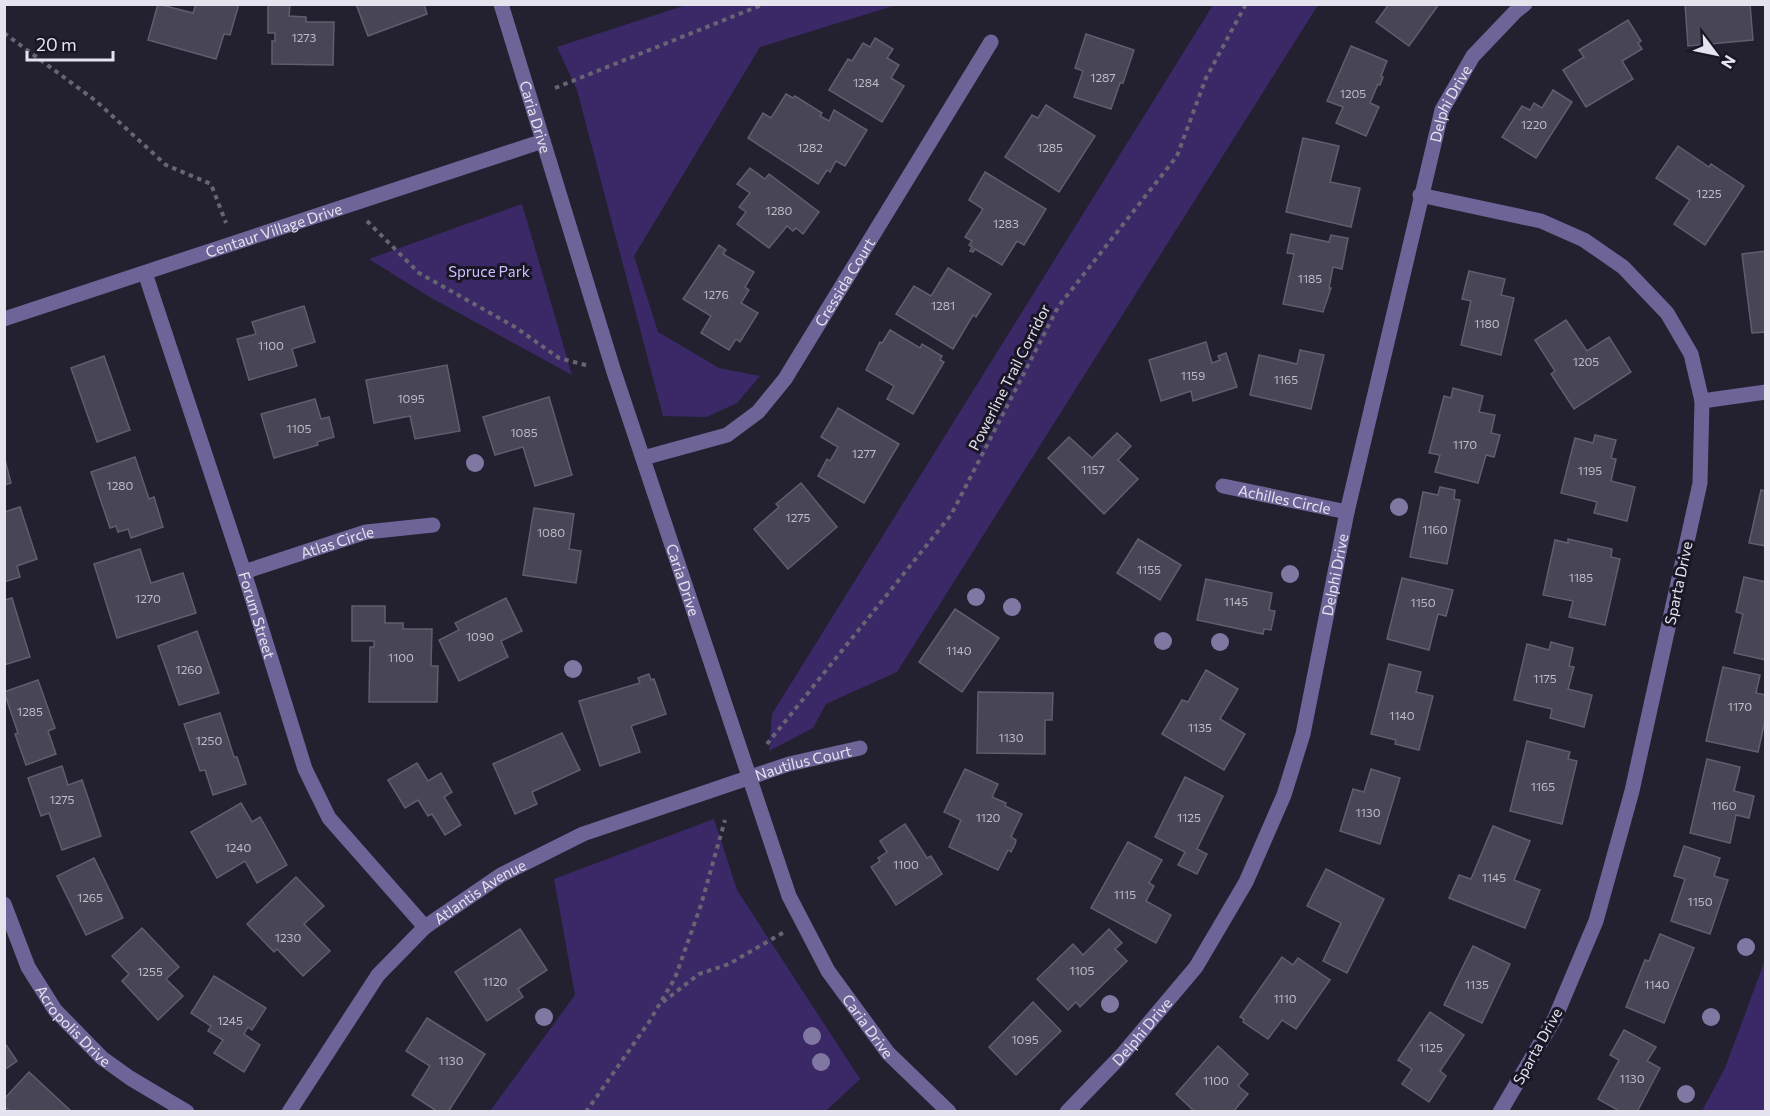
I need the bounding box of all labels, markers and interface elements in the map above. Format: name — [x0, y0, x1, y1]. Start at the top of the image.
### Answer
scale bar — [27, 24, 112, 62]
north arrow — [1686, 24, 1746, 84]
house number: 1273 — [292, 30, 317, 44]
text: 20 m — [36, 33, 77, 55]
text: N — [1718, 52, 1740, 72]
street label: Delphi Drive — [1426, 62, 1475, 144]
house number: 1287 — [1090, 70, 1116, 84]
house number: 1284 — [853, 75, 879, 89]
street label: Caria Drive — [516, 78, 555, 155]
house number: 1205 — [1340, 86, 1366, 100]
house number: 1220 — [1521, 117, 1547, 131]
house number: 1282 — [797, 140, 823, 154]
house number: 1285 — [1037, 140, 1063, 154]
house number: 1225 — [1696, 186, 1722, 200]
street label: Centaur Village Drive — [203, 199, 344, 261]
house number: 1280 — [766, 203, 793, 217]
house number: 1283 — [993, 216, 1019, 230]
street label: Cressida Court — [810, 234, 878, 330]
park label: Spruce Park — [448, 262, 530, 280]
house number: 1185 — [1298, 271, 1322, 285]
house number: 1276 — [703, 287, 729, 301]
house number: 1281 — [931, 298, 955, 312]
street label: Powerline Trail Corridor — [964, 301, 1054, 453]
house number: 1180 — [1474, 316, 1500, 330]
house number: 1100 — [258, 338, 284, 352]
house number: 1205 — [1573, 354, 1599, 368]
house number: 1159 — [1181, 368, 1205, 382]
house number: 1165 — [1274, 372, 1298, 386]
house number: 1095 — [397, 391, 425, 405]
house number: 1105 — [287, 421, 312, 435]
house number: 1085 — [510, 425, 538, 439]
house number: 1170 — [1453, 437, 1477, 451]
house number: 1277 — [852, 446, 876, 460]
house number: 1157 — [1081, 462, 1105, 476]
house number: 1195 — [1578, 463, 1602, 477]
house number: 1280 — [107, 478, 134, 492]
street label: Achilles Circle — [1237, 480, 1333, 517]
house number: 1275 — [786, 510, 811, 524]
street label: Atlas Circle — [298, 522, 375, 562]
house number: 1160 — [1422, 522, 1448, 536]
house number: 1080 — [537, 525, 565, 539]
street label: Delphi Drive — [1318, 532, 1352, 617]
street label: Sparta Drive — [1660, 540, 1696, 626]
street label: Caria Drive — [663, 541, 704, 618]
house number: 1155 — [1137, 562, 1161, 576]
street label: Forum Street — [235, 569, 279, 661]
house number: 1185 — [1569, 570, 1593, 584]
house number: 1270 — [135, 591, 161, 605]
house number: 1145 — [1224, 594, 1248, 608]
house number: 1150 — [1411, 595, 1436, 609]
house number: 1090 — [466, 629, 494, 643]
house number: 1140 — [946, 643, 972, 657]
house number: 1100 — [388, 650, 414, 664]
house number: 1260 — [176, 662, 203, 676]
house number: 1175 — [1533, 671, 1557, 685]
house number: 1170 — [1728, 699, 1752, 713]
house number: 1285 — [17, 704, 43, 718]
house number: 1140 — [1389, 708, 1415, 722]
house number: 1135 — [1188, 720, 1212, 734]
house number: 1130 — [999, 730, 1024, 744]
house number: 1250 — [196, 733, 222, 747]
street label: Nautilus Court — [752, 741, 853, 784]
house number: 1165 — [1531, 779, 1555, 793]
house number: 1275 — [50, 792, 75, 806]
house number: 1160 — [1711, 798, 1737, 812]
house number: 1130 — [1356, 805, 1381, 819]
house number: 1120 — [976, 810, 1001, 824]
house number: 1125 — [1177, 810, 1201, 824]
house number: 1240 — [225, 840, 251, 854]
street label: Atlantis Avenue — [430, 855, 529, 927]
house number: 1100 — [893, 857, 919, 871]
house number: 1145 — [1482, 870, 1506, 884]
house number: 1115 — [1114, 887, 1136, 901]
house number: 1265 — [77, 890, 103, 904]
house number: 1150 — [1688, 894, 1713, 908]
house number: 1230 — [275, 930, 301, 944]
house number: 1105 — [1070, 963, 1095, 977]
house number: 1255 — [137, 964, 163, 978]
house number: 1120 — [483, 974, 508, 988]
house number: 1135 — [1465, 977, 1489, 991]
house number: 1140 — [1644, 977, 1670, 991]
street label: Acropolis Drive — [32, 981, 114, 1070]
street label: Caria Drive — [839, 990, 898, 1062]
house number: 1110 — [1273, 991, 1297, 1005]
street label: Delphi Drive — [1108, 994, 1176, 1069]
street label: Sparta Drive — [1509, 1005, 1565, 1087]
house number: 1245 — [217, 1013, 243, 1027]
house number: 1095 — [1011, 1032, 1039, 1046]
house number: 1125 — [1419, 1040, 1443, 1054]
house number: 1130 — [439, 1053, 464, 1067]
house number: 1130 — [1620, 1071, 1645, 1085]
house number: 1100 — [1203, 1073, 1229, 1087]

